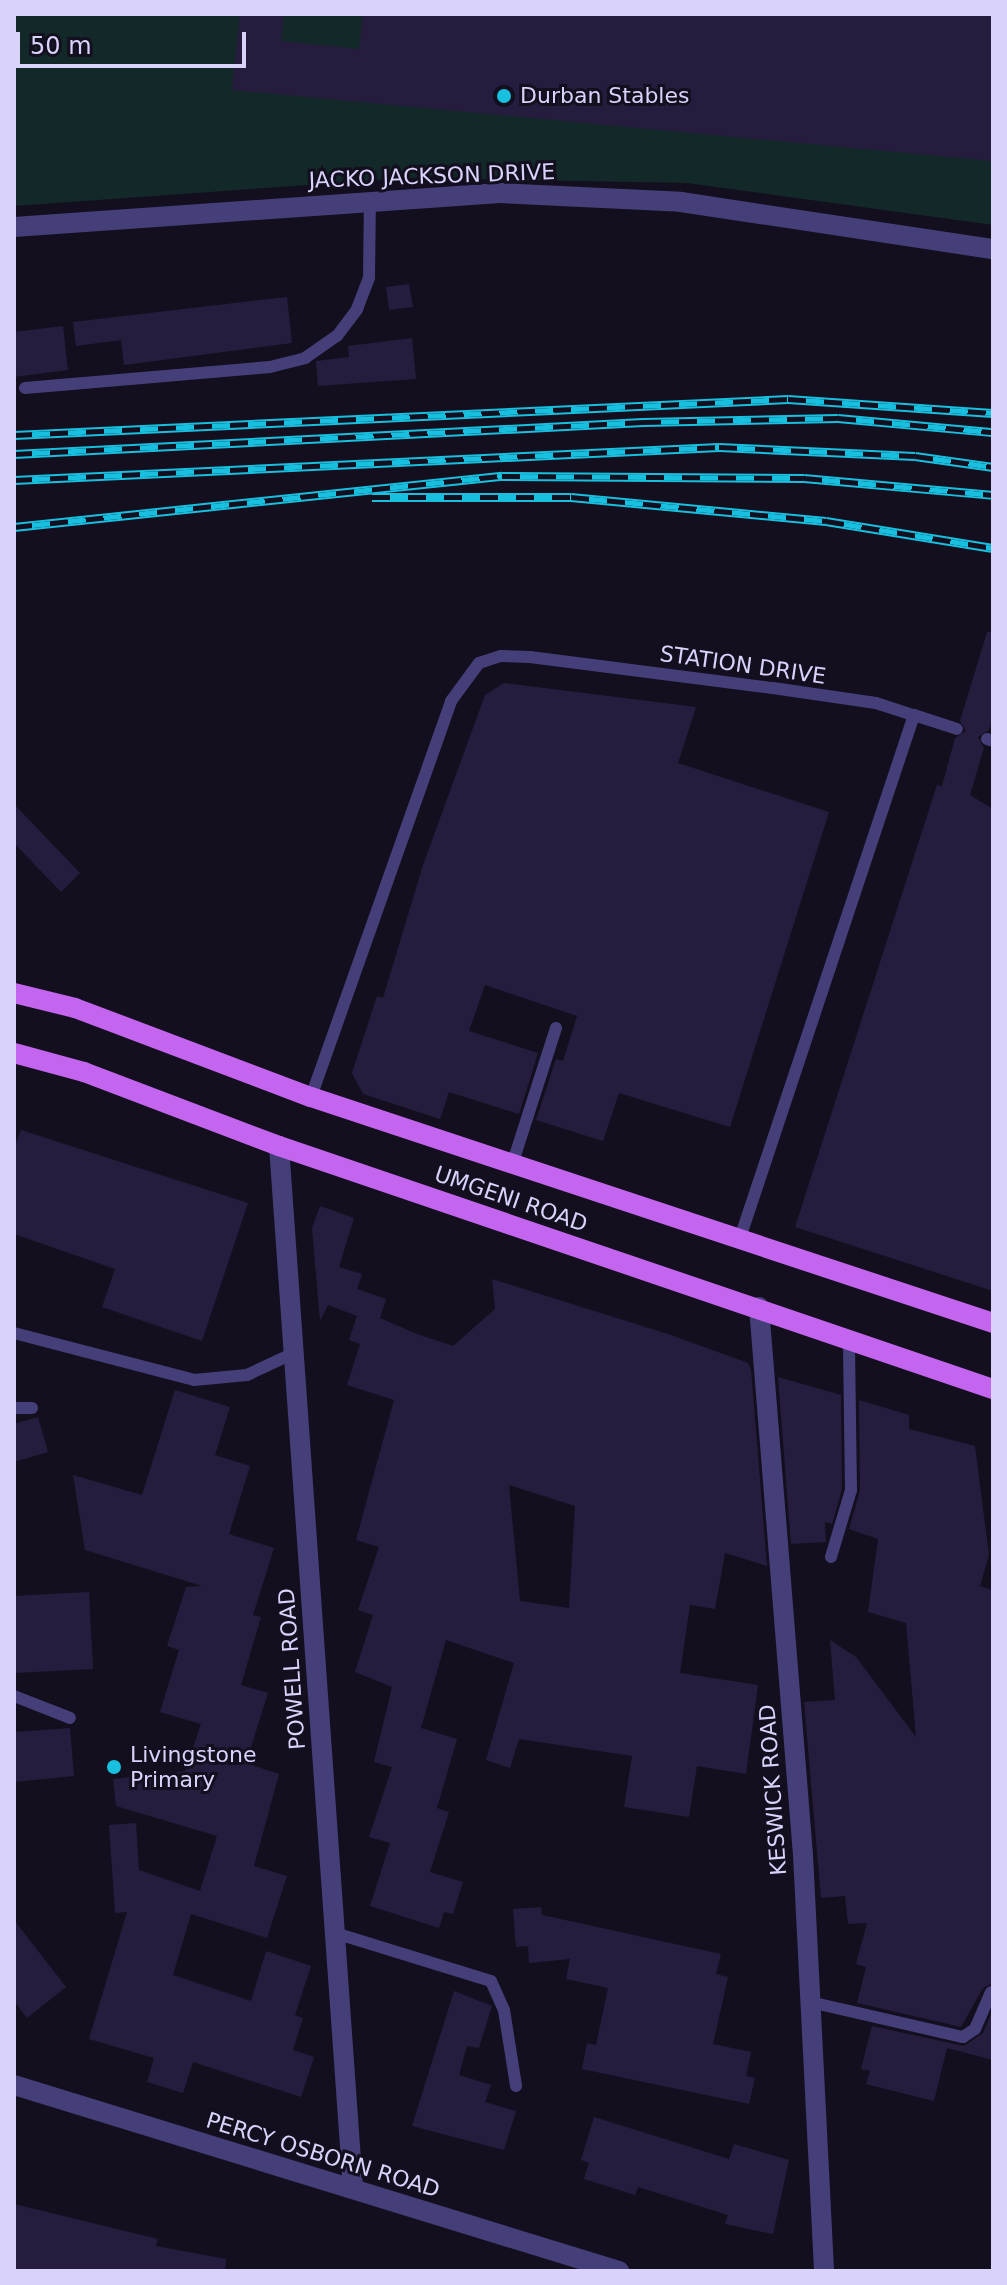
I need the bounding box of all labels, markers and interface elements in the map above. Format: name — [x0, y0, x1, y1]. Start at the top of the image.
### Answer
scale bar — [20, 16, 250, 66]
text: 50 m — [30, 32, 92, 60]
place label: Durban Stables — [520, 83, 689, 109]
marker: Durban Stables — [495, 87, 513, 105]
street label: JACKO JACKSON DRIVE — [308, 159, 556, 193]
street label: STATION DRIVE — [658, 640, 828, 690]
street label: UMGENI ROAD — [431, 1160, 591, 1238]
street label: POWELL ROAD — [273, 1587, 311, 1751]
street label: KESWICK ROAD — [754, 1704, 792, 1876]
place label: Livingstone Primary — [130, 1741, 256, 1792]
marker: Livingstone Primary — [105, 1758, 123, 1776]
street label: PERCY OSBORN ROAD — [203, 2107, 443, 2203]

